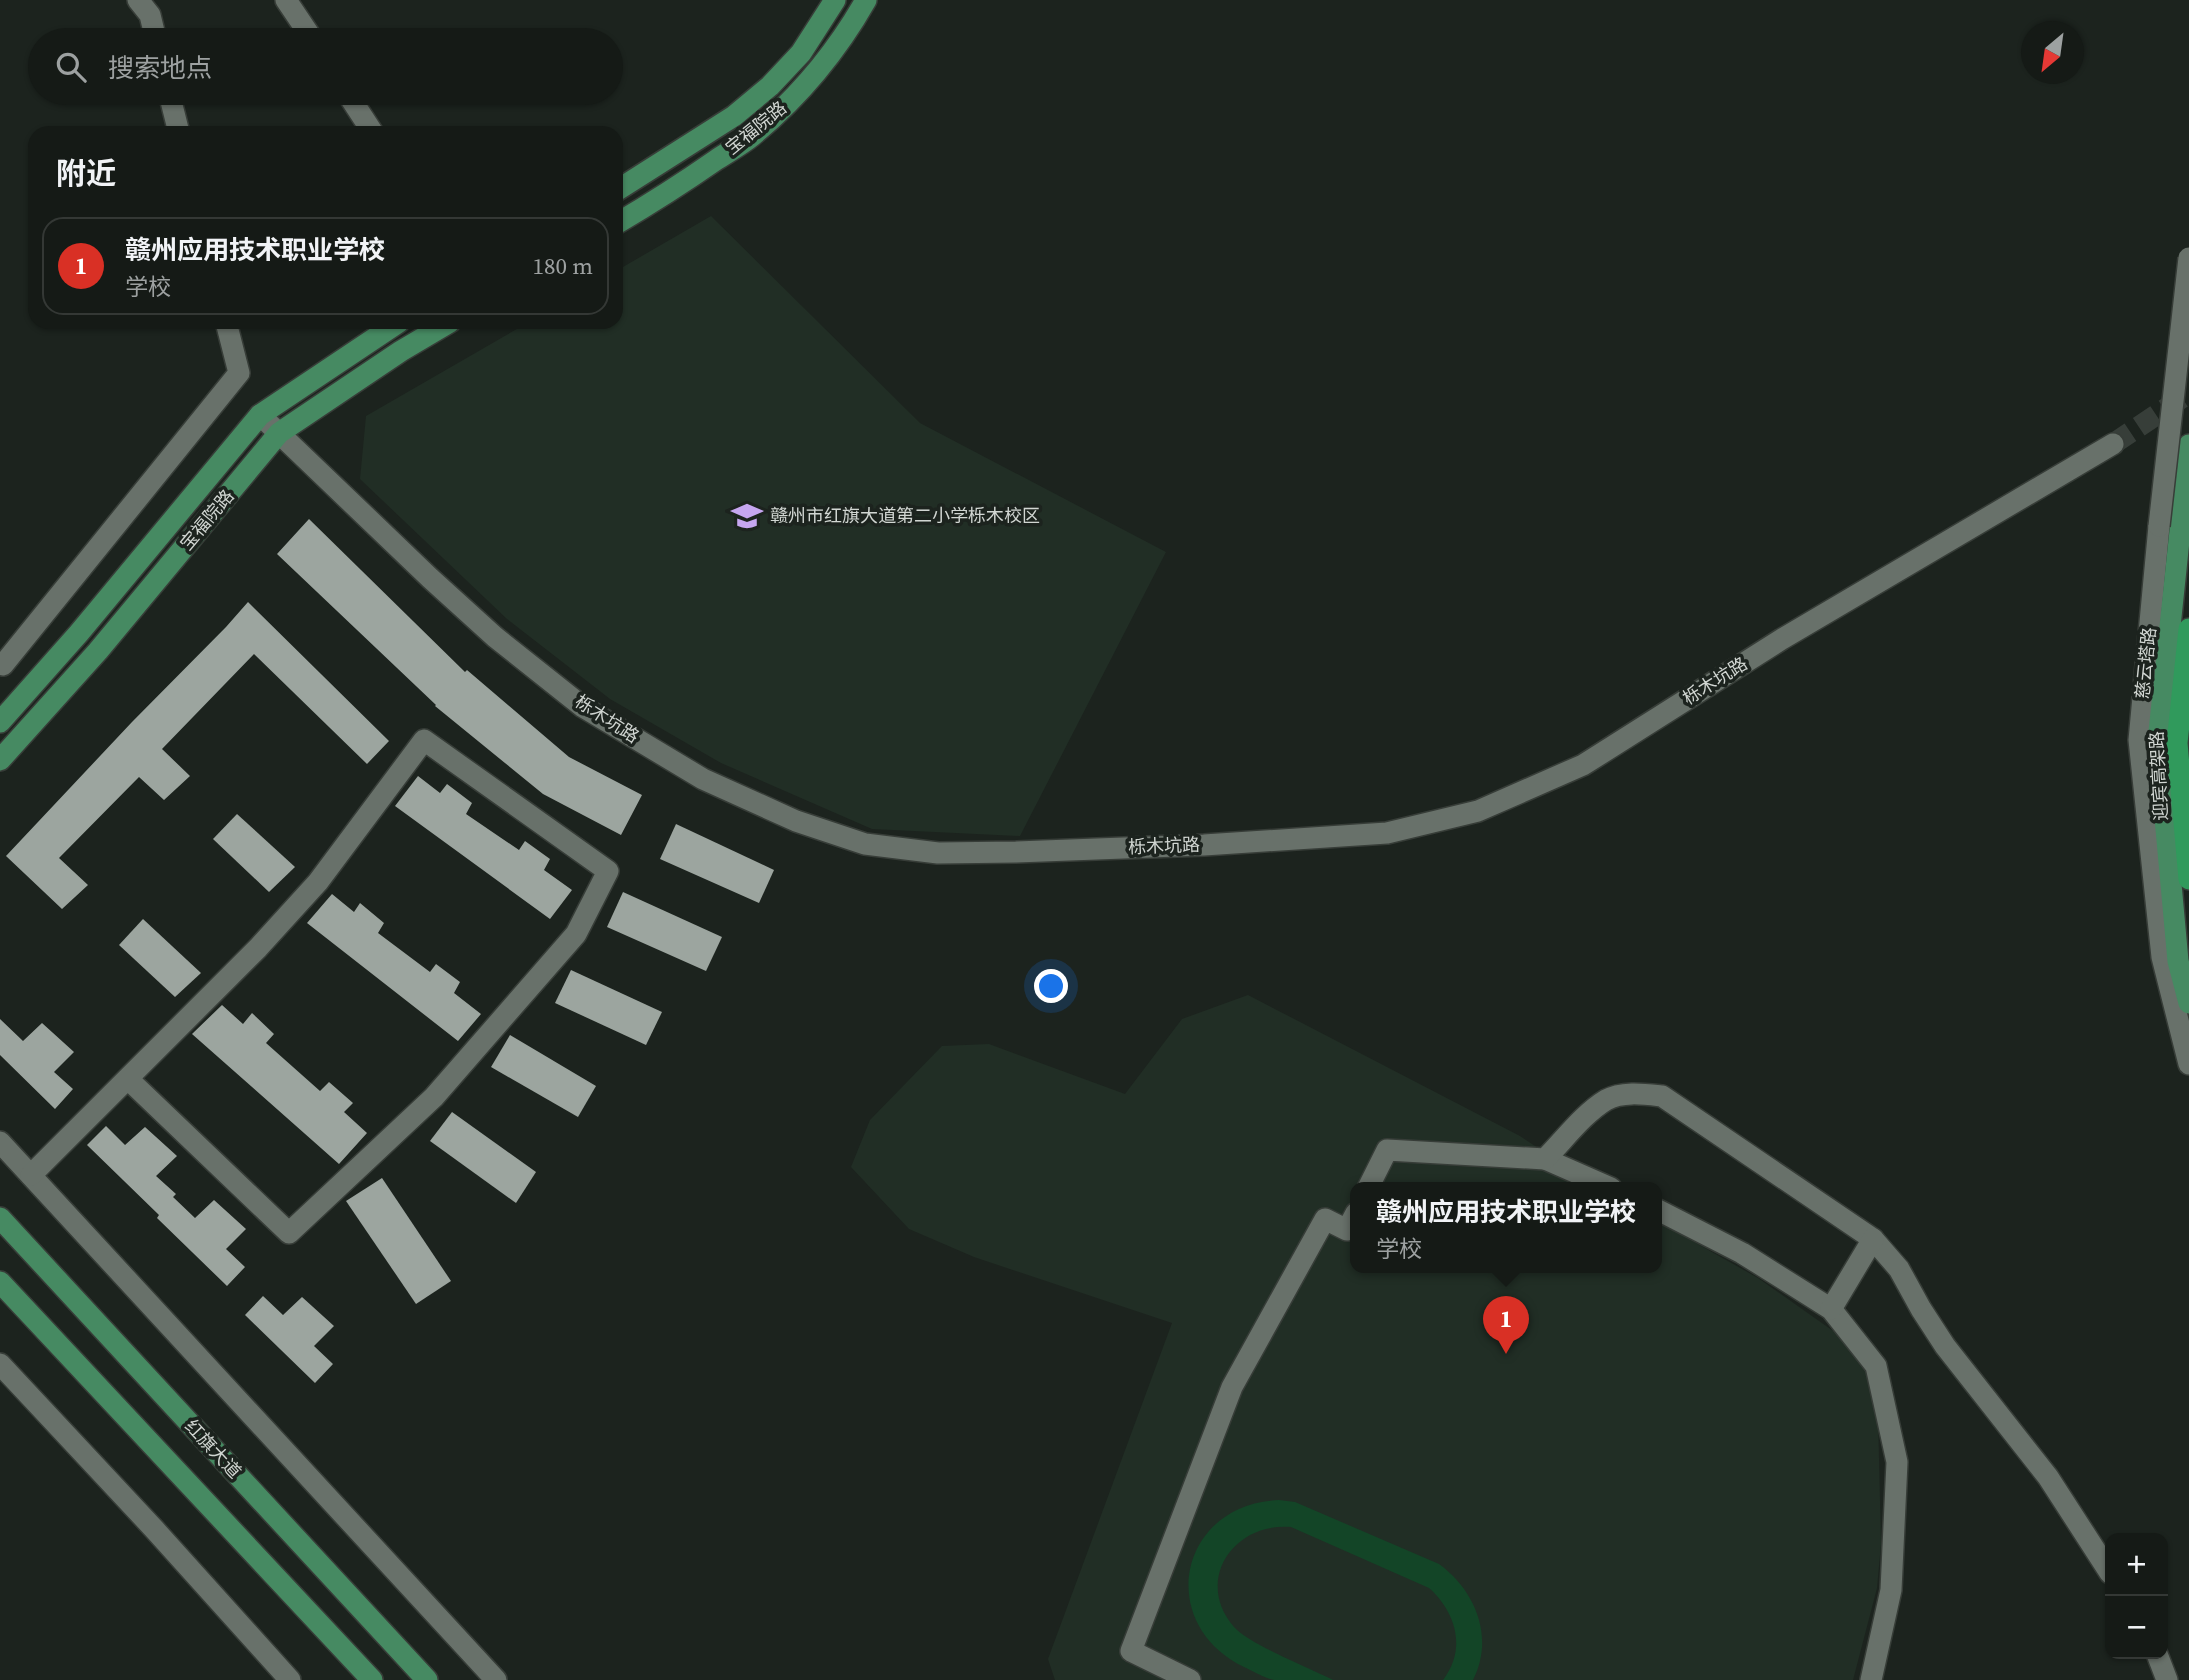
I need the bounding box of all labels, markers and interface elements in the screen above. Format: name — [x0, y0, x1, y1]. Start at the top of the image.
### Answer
north arrow — [2021, 21, 2084, 84]
search box — [28, 28, 623, 105]
icon: search — [52, 48, 90, 86]
text: 搜索地点 — [108, 50, 212, 86]
street label: 宝福院路 — [720, 95, 792, 160]
text: 附近 — [56, 153, 116, 194]
text: 赣州应用技术职业学校 — [125, 232, 385, 268]
text: 1 — [75, 250, 87, 282]
text: 180 m — [532, 250, 593, 282]
text: 学校 — [125, 271, 171, 303]
street label: 宝福院路 — [174, 484, 239, 555]
school or university icon: 赣州市红旗大道第二小学栎木校区 — [730, 499, 764, 533]
place label: 赣州市红旗大道第二小学栎木校区 — [770, 503, 1040, 528]
street label: 慈云塔路 — [2129, 626, 2162, 700]
street label: 栎木坑路 — [1678, 651, 1752, 710]
street label: 栎木坑路 — [570, 688, 644, 749]
street label: 迎宾高架路 — [2144, 730, 2173, 822]
street label: 栎木坑路 — [1128, 832, 1200, 859]
your location — [1034, 969, 1068, 1003]
popup — [1350, 1182, 1662, 1273]
text: 赣州应用技术职业学校 — [1376, 1194, 1636, 1230]
text: 学校 — [1376, 1233, 1422, 1265]
pin: 1 — [1483, 1296, 1529, 1354]
street label: 红旗大道 — [180, 1414, 247, 1484]
map controls — [2105, 1533, 2168, 1659]
button: + — [2105, 1533, 2168, 1596]
button: − — [2105, 1596, 2168, 1659]

